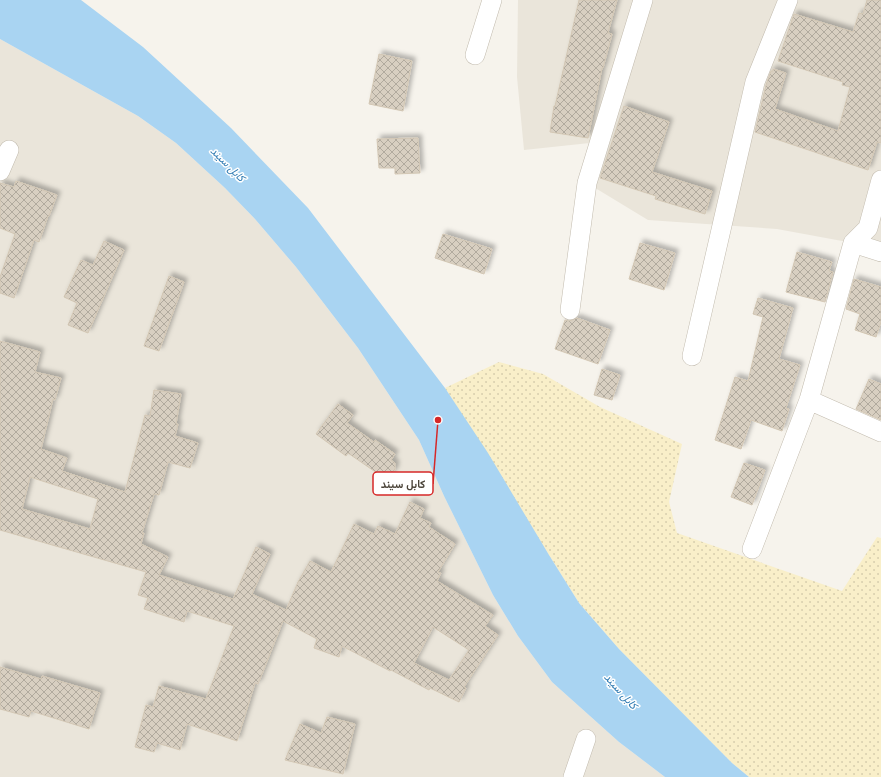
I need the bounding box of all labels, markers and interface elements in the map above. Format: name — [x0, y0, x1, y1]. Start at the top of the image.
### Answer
water label: کابل سيند — [208, 144, 250, 186]
callout: کابل سيند — [373, 472, 433, 495]
text: کابل سيند — [381, 477, 425, 491]
water label: کابل سيند — [601, 670, 642, 713]

